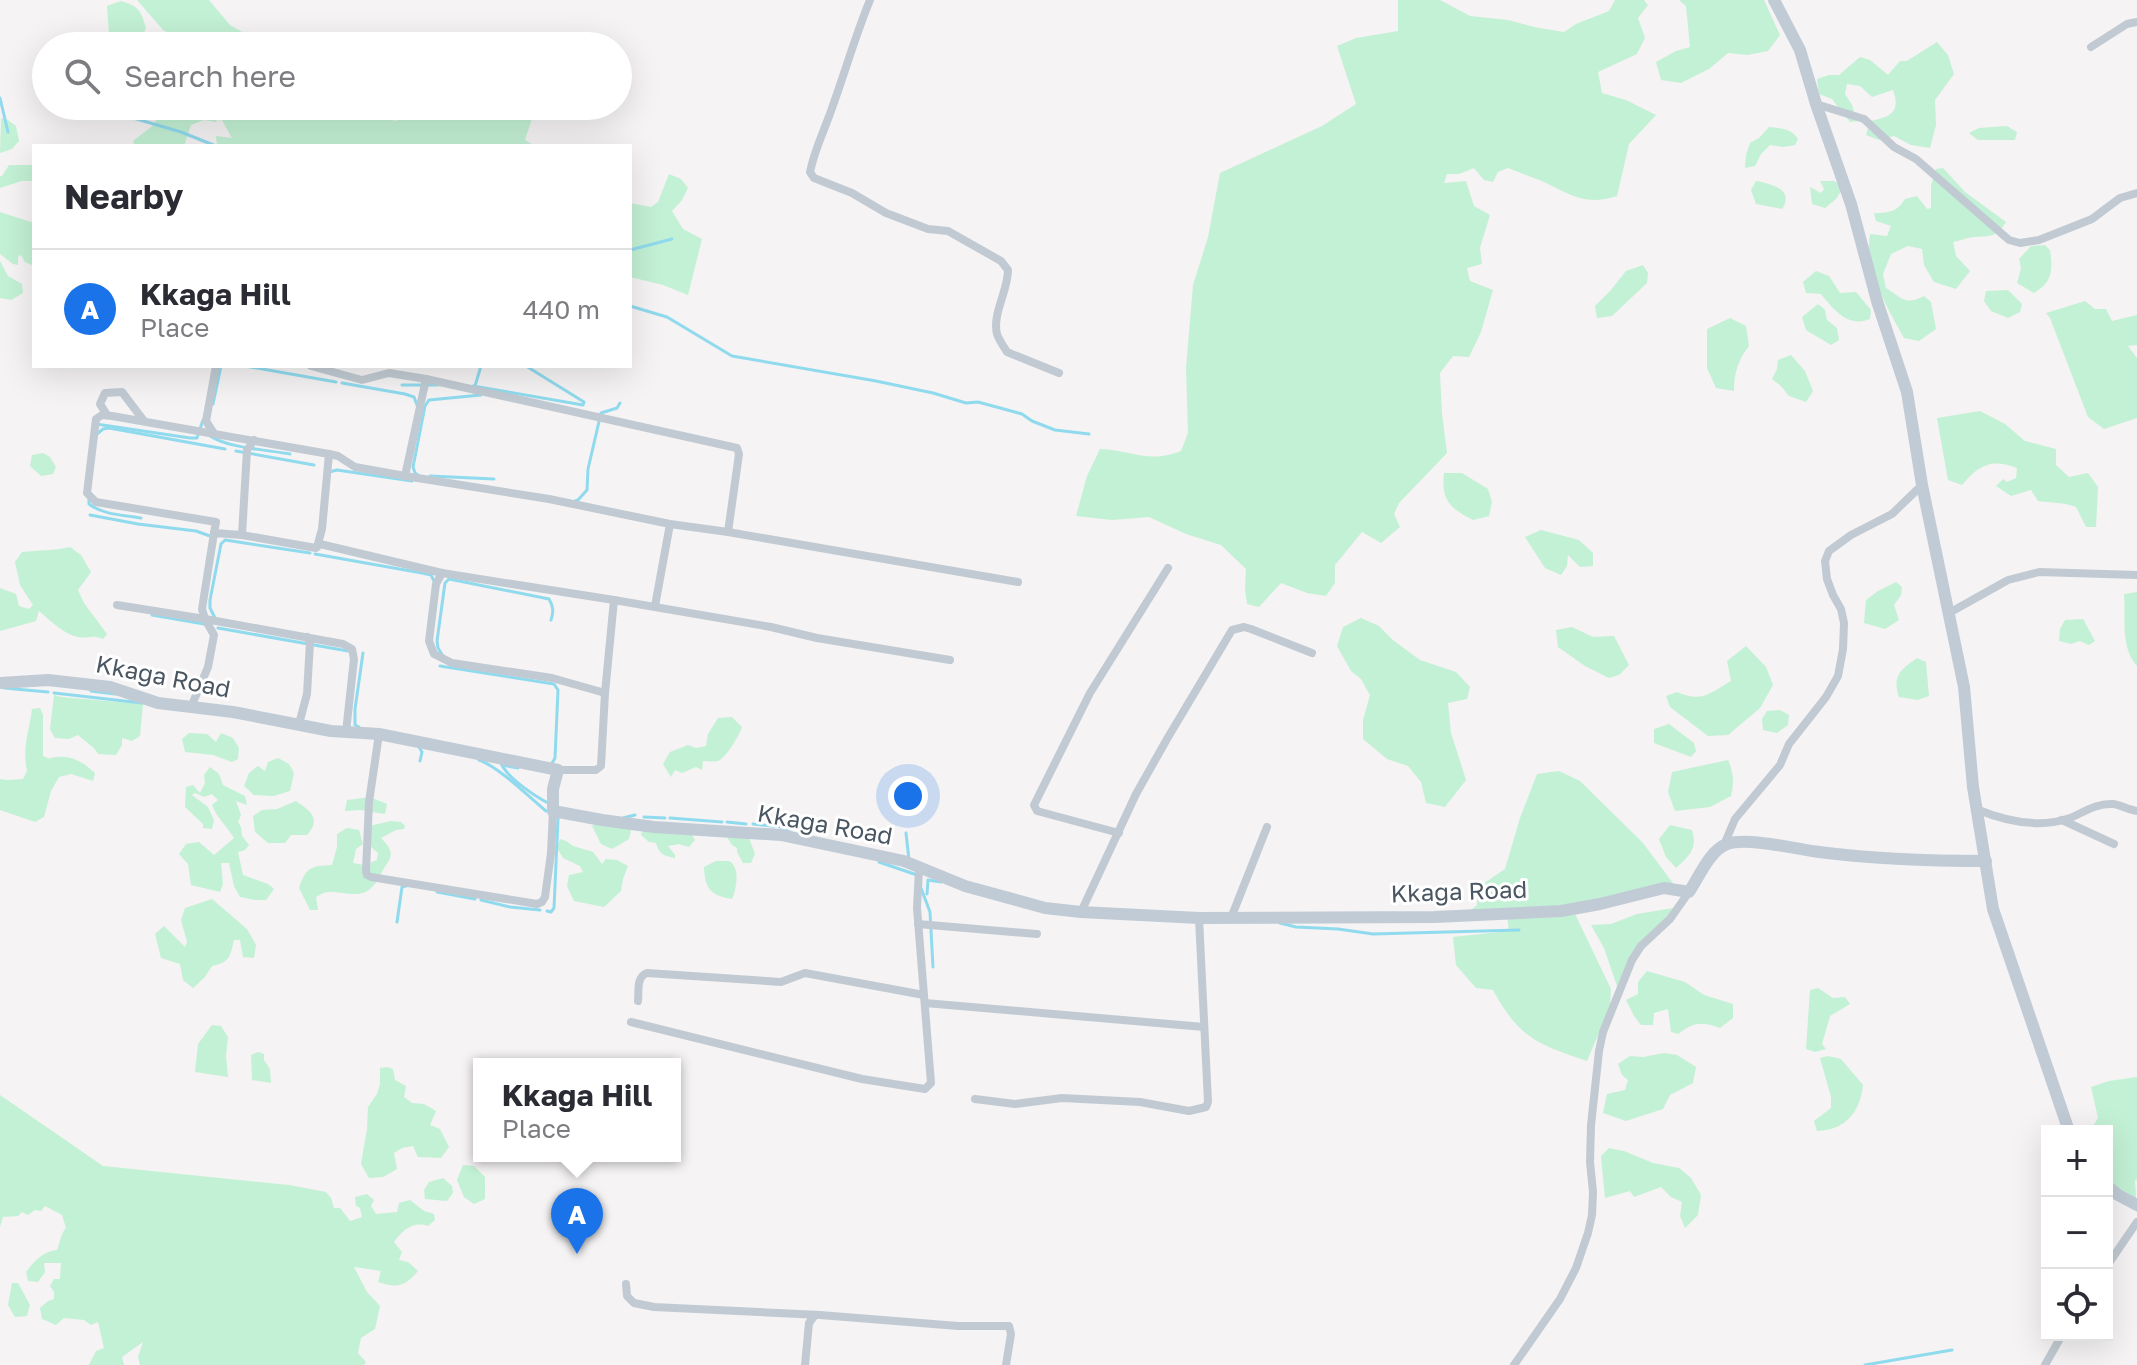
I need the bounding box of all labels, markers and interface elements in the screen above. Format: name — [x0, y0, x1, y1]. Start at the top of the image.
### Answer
search box — [32, 32, 632, 120]
icon: search — [60, 54, 104, 98]
text: Search here — [124, 58, 296, 94]
text: Nearby — [64, 176, 184, 216]
text: Kkaga Hill — [140, 276, 291, 312]
text: A — [81, 294, 99, 325]
text: 440 m — [523, 294, 600, 325]
text: Place — [140, 312, 209, 343]
street label: Kkaga Road — [93, 648, 233, 703]
your location — [888, 776, 928, 816]
street label: Kkaga Road — [755, 797, 895, 850]
street label: Kkaga Road — [1390, 874, 1528, 907]
popup — [473, 1058, 681, 1162]
text: Kkaga Hill — [502, 1077, 652, 1113]
text: Place — [502, 1113, 571, 1144]
map controls — [2041, 1125, 2113, 1341]
button: + — [2041, 1125, 2113, 1197]
pin: A — [551, 1188, 603, 1254]
button: − — [2041, 1197, 2113, 1269]
button: locate — [2041, 1269, 2113, 1341]

